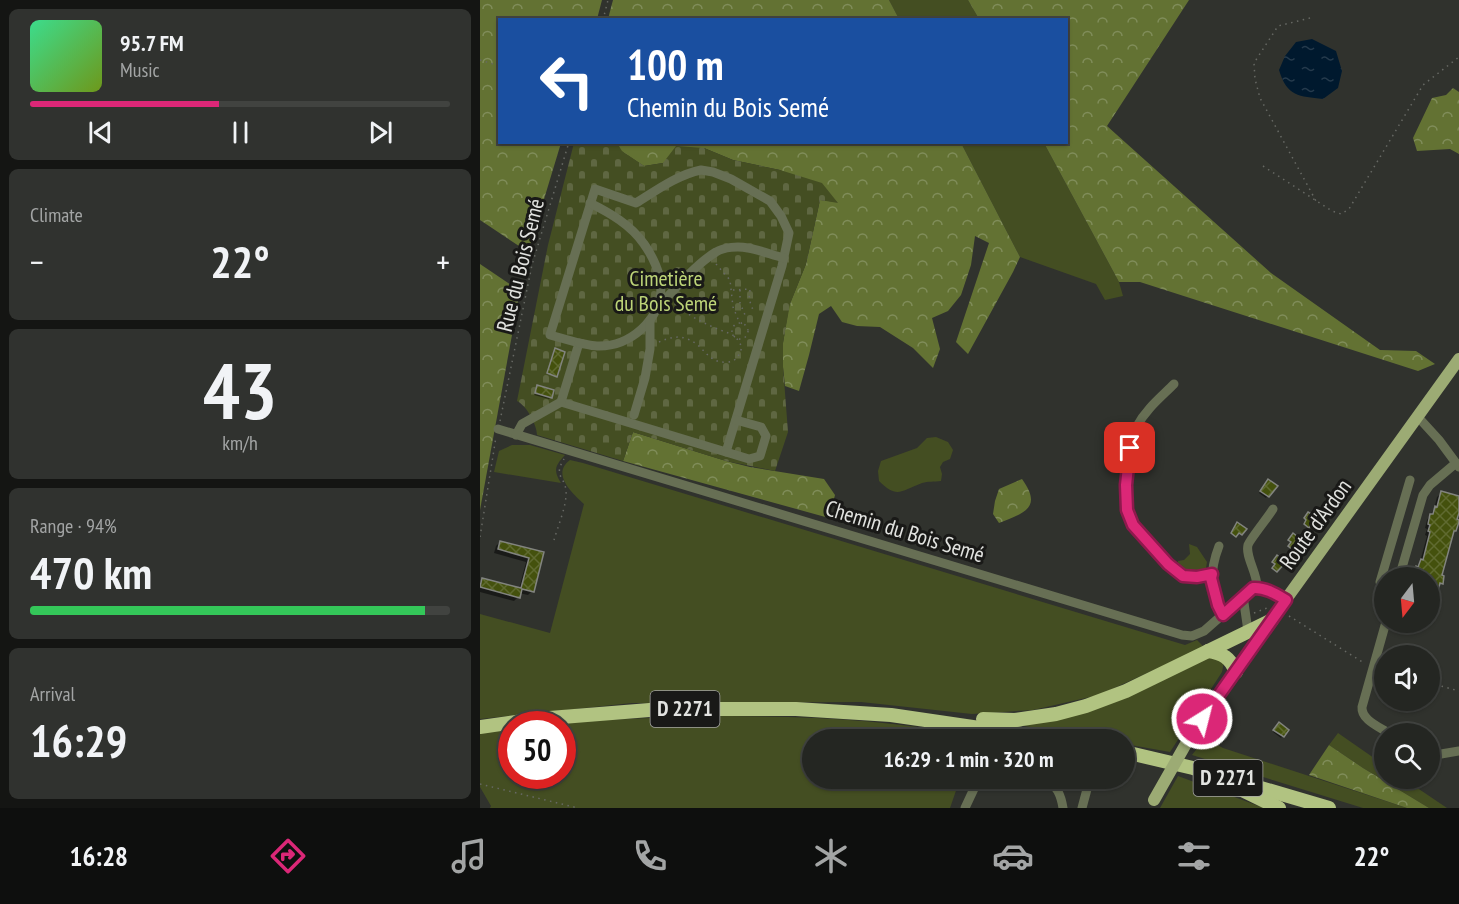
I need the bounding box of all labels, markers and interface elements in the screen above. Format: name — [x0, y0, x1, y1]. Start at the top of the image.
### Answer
text: 95.7 FM — [120, 29, 184, 57]
text: 100 m — [627, 37, 724, 92]
icon: left — [528, 42, 606, 120]
text: Music — [120, 57, 160, 83]
text: Chemin du Bois Semé — [627, 90, 829, 124]
icon: previous — [84, 116, 117, 149]
icon: pause — [224, 116, 257, 149]
icon: next — [364, 116, 397, 149]
street label: Rue du Bois Semé — [490, 196, 550, 334]
text: Climate — [30, 202, 83, 228]
text: 22° — [210, 232, 270, 290]
text: − — [30, 240, 44, 283]
text: + — [436, 240, 450, 283]
park label: Cimetière du Bois Semé — [615, 264, 717, 317]
text: 43 — [203, 340, 277, 441]
pin — [1104, 422, 1155, 473]
text: km/h — [222, 430, 258, 456]
icon: arrive — [1113, 431, 1146, 464]
street label: Route d'Ardon — [1273, 473, 1357, 575]
street label: Chemin du Bois Semé — [822, 494, 988, 568]
text: Range · 94% — [30, 513, 117, 539]
text: 470 km — [30, 543, 152, 601]
north arrow — [1374, 567, 1440, 633]
map controls — [1374, 567, 1440, 789]
button: sound — [1374, 645, 1440, 711]
text: Arrival — [30, 681, 75, 707]
position arrow — [1170, 687, 1234, 751]
road number: D 2271 — [650, 691, 720, 727]
text: 16:29 — [30, 711, 127, 769]
speed limit sign: 50 — [498, 711, 576, 789]
button: search — [1374, 723, 1440, 789]
text: 16:29 · 1 min · 320 m — [883, 745, 1054, 773]
road number: D 2271 — [1194, 760, 1263, 796]
icon: directions — [267, 835, 309, 877]
icon: music — [448, 835, 490, 877]
icon: phone — [629, 835, 671, 877]
icon: climate — [810, 835, 852, 877]
icon: car — [992, 835, 1034, 877]
icon: filters — [1173, 835, 1215, 877]
text: 16:28 — [70, 839, 128, 873]
text: 22° — [1354, 839, 1389, 873]

